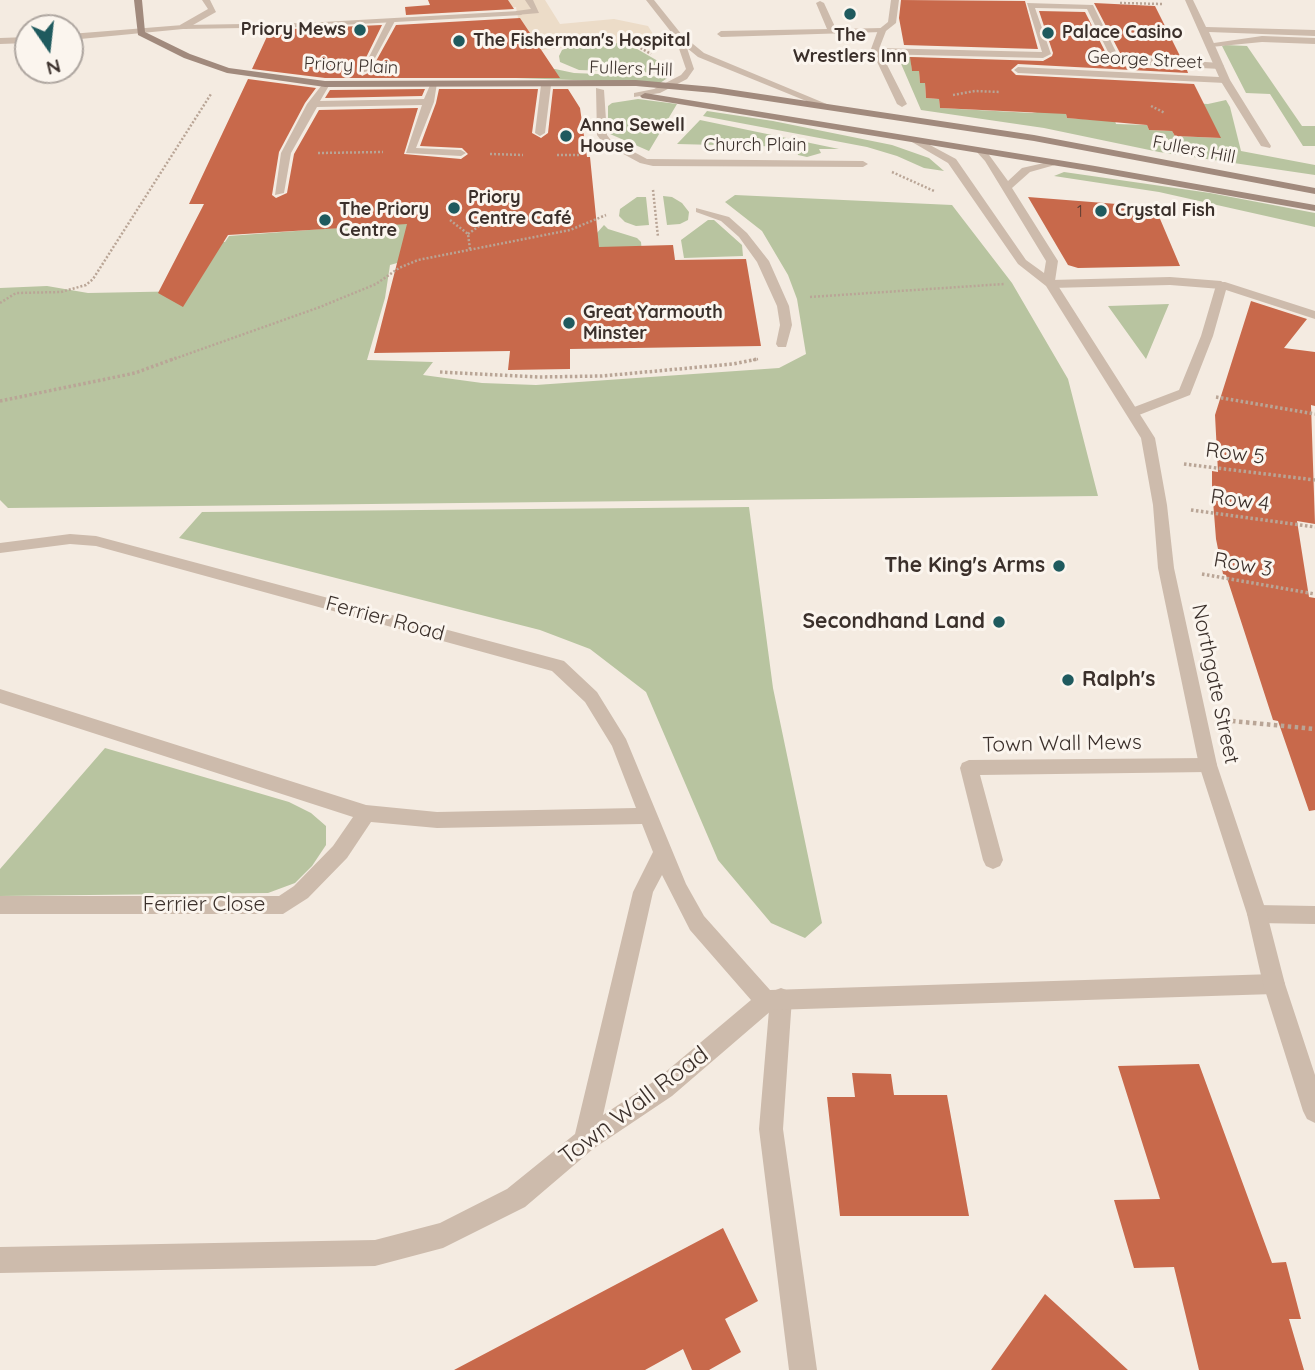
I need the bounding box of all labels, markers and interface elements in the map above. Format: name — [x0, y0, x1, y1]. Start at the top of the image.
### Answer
marker: The Wrestlers Inn — [842, 6, 858, 22]
north arrow — [14, 14, 84, 84]
place label: Priory Mews — [241, 19, 346, 41]
marker: Priory Mews — [352, 22, 368, 38]
place label: Palace Casino — [1062, 22, 1183, 44]
place label: The Wrestlers Inn — [793, 25, 907, 68]
marker: Palace Casino — [1040, 25, 1056, 41]
place label: The Fisherman's Hospital — [473, 30, 691, 52]
marker: The Fisherman's Hospital — [451, 33, 467, 49]
street label: George Street — [1087, 46, 1203, 74]
street label: Priory Plain — [303, 53, 399, 79]
text: N — [44, 54, 63, 81]
street label: Fullers Hill — [589, 57, 673, 81]
place label: Anna Sewell House — [580, 115, 685, 158]
marker: Anna Sewell House — [558, 128, 574, 144]
street label: Fullers Hill — [1151, 131, 1237, 169]
street label: Church Plain — [703, 135, 807, 157]
place label: Priory Centre Café — [468, 187, 572, 230]
place label: The Priory Centre — [339, 199, 429, 242]
marker: Priory Centre Café — [446, 200, 462, 216]
place label: Crystal Fish — [1115, 200, 1215, 222]
house number: 1 — [1077, 202, 1083, 222]
marker: Crystal Fish — [1093, 203, 1109, 219]
marker: The Priory Centre — [317, 212, 333, 228]
place label: Great Yarmouth Minster — [583, 302, 723, 344]
marker: Great Yarmouth Minster — [561, 315, 577, 331]
street label: Row 5 — [1204, 438, 1266, 470]
street label: Row 4 — [1209, 484, 1271, 518]
street label: Row 3 — [1212, 547, 1274, 583]
place label: The King's Arms — [884, 553, 1045, 579]
marker: The King's Arms — [1051, 558, 1067, 574]
street label: Ferrier Road — [323, 591, 447, 647]
street label: Northgate Street — [1186, 602, 1244, 766]
place label: Secondhand Land — [803, 609, 985, 635]
marker: Secondhand Land — [991, 614, 1007, 630]
place label: Ralph's — [1082, 667, 1155, 693]
marker: Ralph's — [1060, 672, 1076, 688]
street label: Town Wall Mews — [982, 730, 1142, 758]
street label: Ferrier Close — [143, 892, 265, 918]
street label: Town Wall Road — [554, 1041, 714, 1171]

